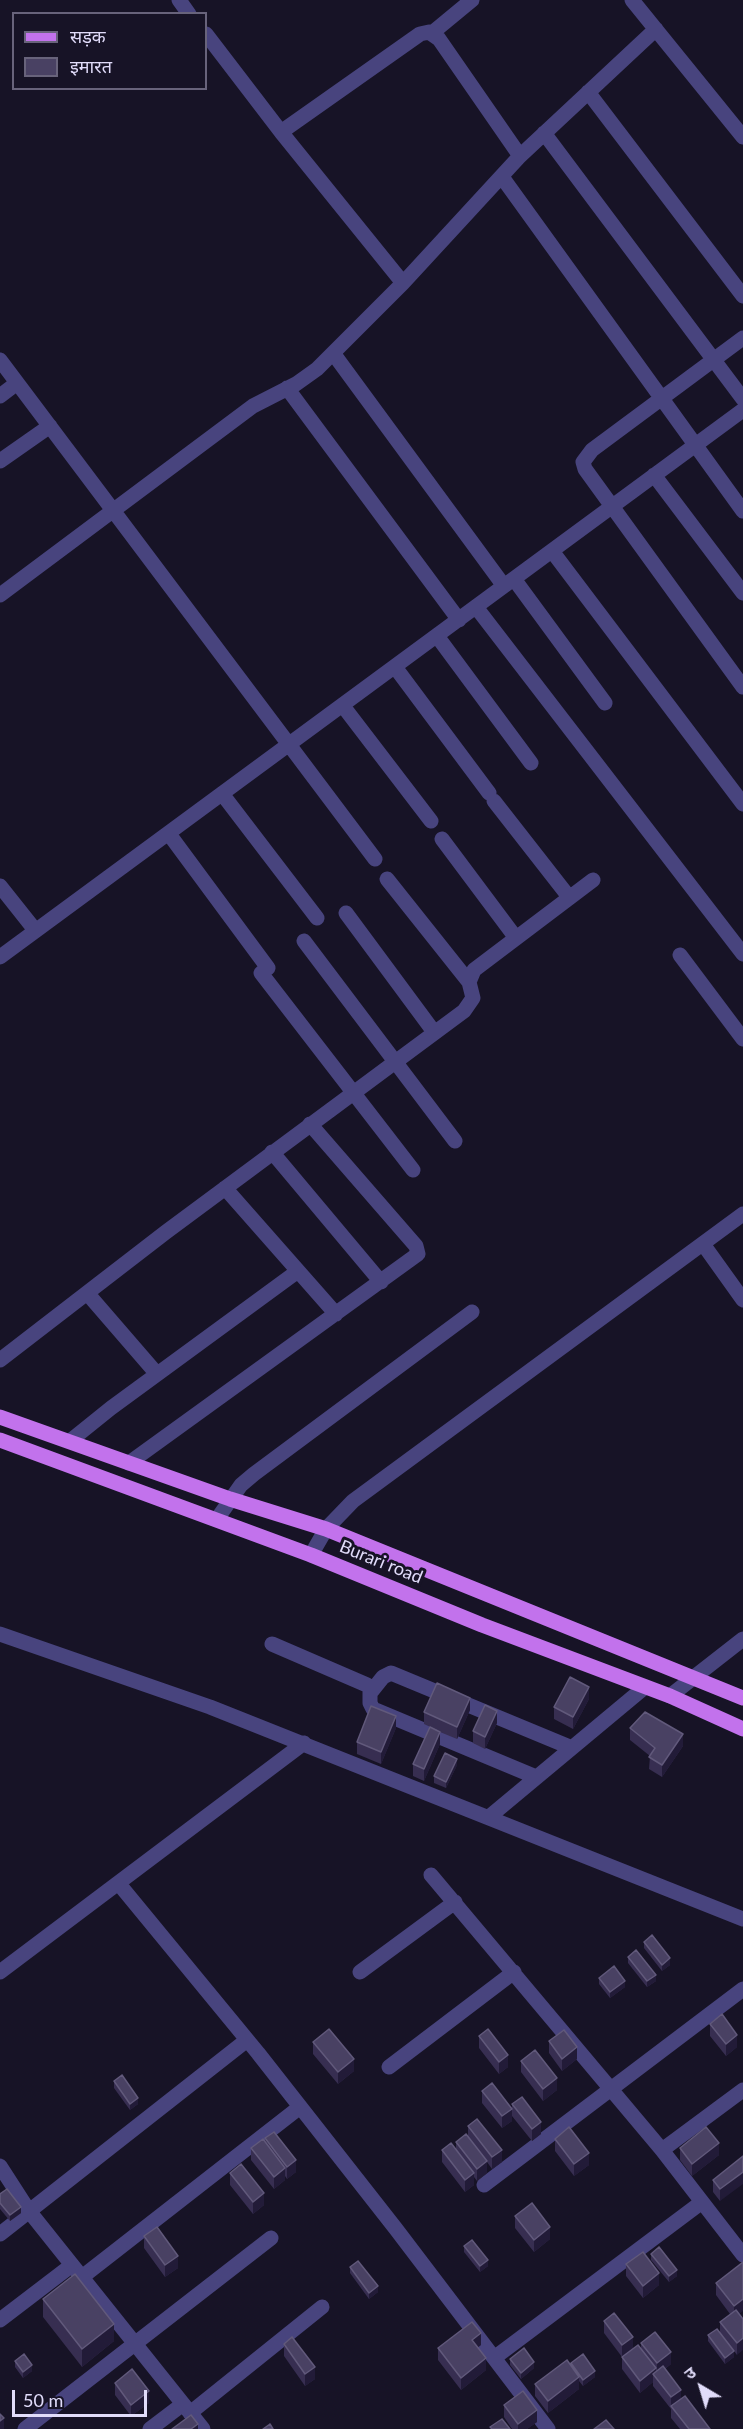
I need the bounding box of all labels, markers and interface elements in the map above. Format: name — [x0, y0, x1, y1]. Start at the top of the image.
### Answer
legend — [12, 12, 207, 90]
text: सड़क — [70, 25, 106, 47]
text: इमारत — [70, 55, 112, 77]
street label: Burari road — [336, 1536, 426, 1588]
north arrow — [671, 2357, 731, 2417]
text: उ — [680, 2362, 699, 2383]
scale bar — [15, 2378, 150, 2416]
text: 50 m — [23, 2389, 63, 2411]

